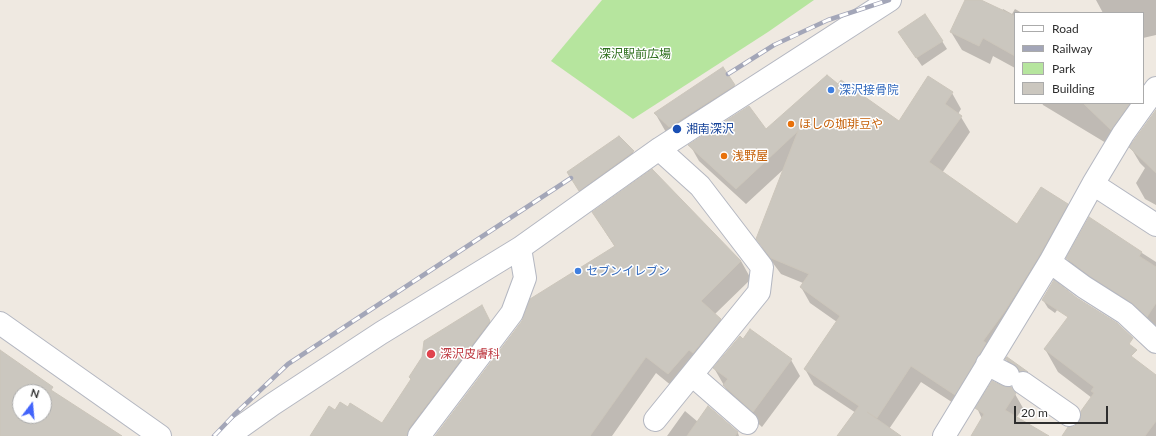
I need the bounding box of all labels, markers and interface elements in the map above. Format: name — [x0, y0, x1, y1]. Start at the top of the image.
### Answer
legend — [1014, 12, 1144, 104]
text: Road — [1052, 21, 1079, 36]
text: Railway — [1052, 41, 1092, 56]
park label: 深沢駅前広場 — [599, 47, 671, 61]
text: Park — [1052, 61, 1075, 76]
text: Building — [1052, 81, 1095, 96]
place label: 深沢接骨院 — [839, 83, 899, 97]
marker: 深沢接骨院 — [826, 85, 836, 95]
place label: ほしの珈琲豆や — [799, 117, 883, 131]
marker: ほしの珈琲豆や — [786, 119, 796, 129]
place label: 湘南深沢 — [686, 122, 734, 136]
marker: 湘南深沢 — [671, 123, 683, 135]
place label: 浅野屋 — [732, 149, 768, 163]
marker: 浅野屋 — [719, 151, 729, 161]
place label: セブンイレブン — [586, 264, 670, 278]
marker: セブンイレブン — [573, 266, 583, 276]
place label: 深沢皮膚科 — [440, 347, 500, 361]
marker: 深沢皮膚科 — [425, 348, 437, 360]
north arrow — [12, 384, 52, 424]
text: N — [29, 386, 41, 400]
scale bar — [1016, 398, 1110, 424]
text: 20 m — [1021, 405, 1048, 420]

